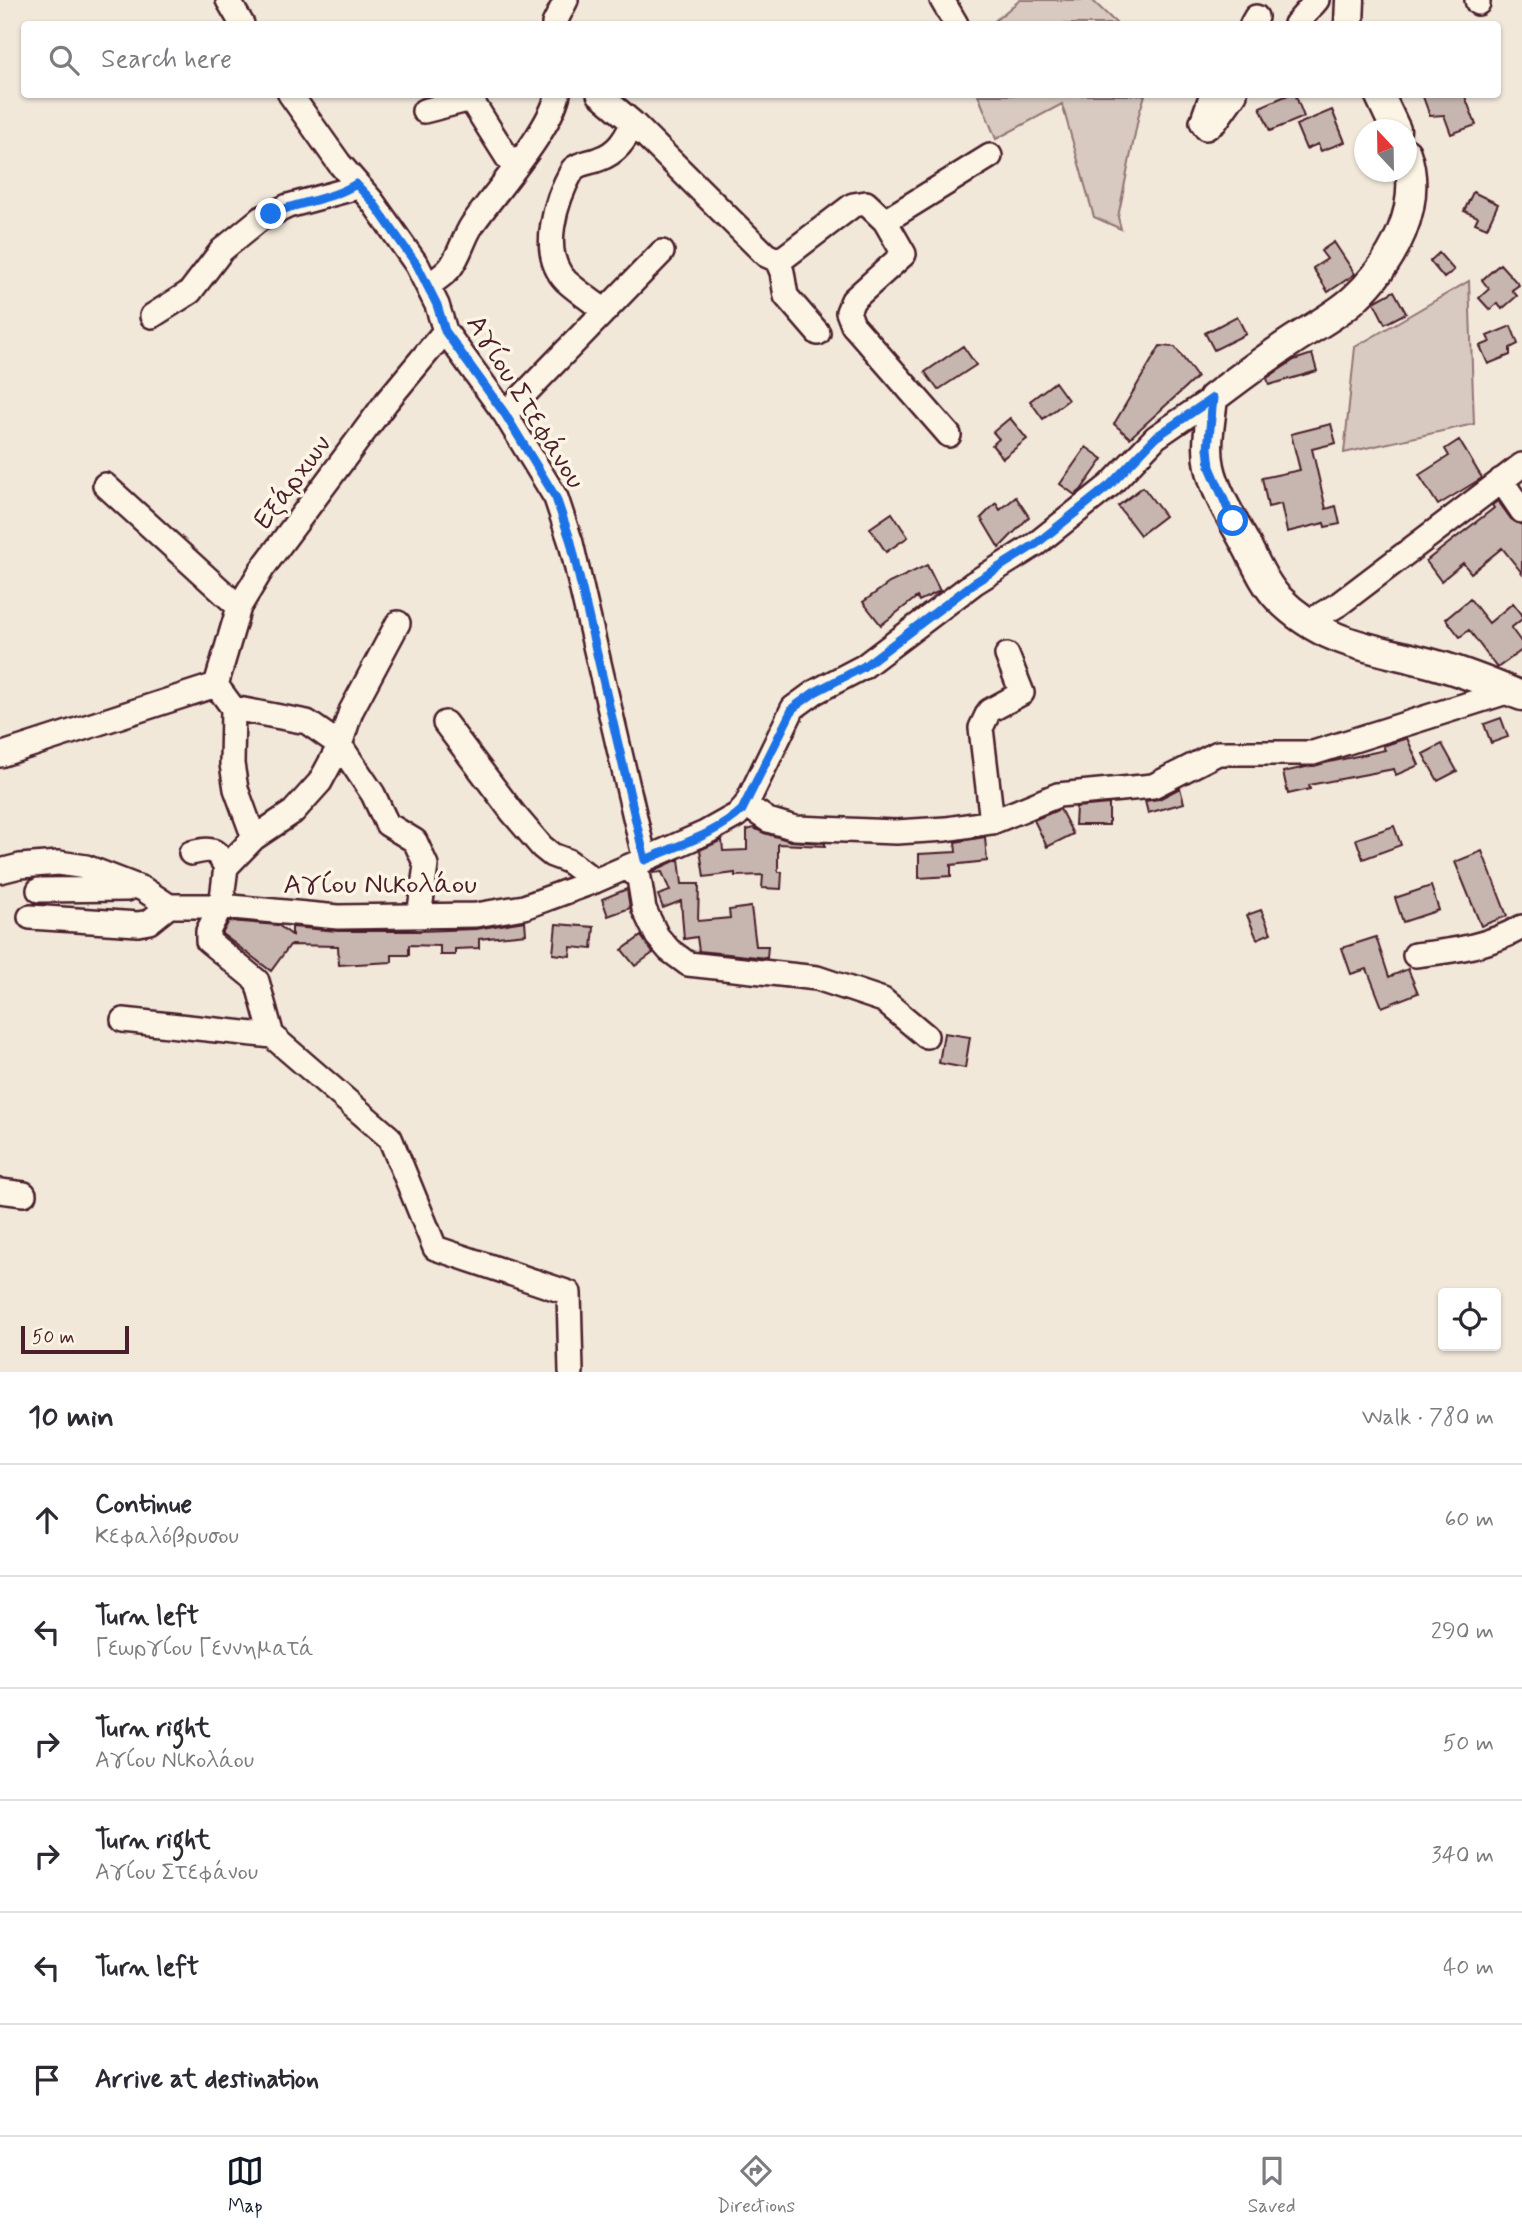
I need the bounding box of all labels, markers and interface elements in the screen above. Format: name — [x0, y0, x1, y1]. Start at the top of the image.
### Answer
search box — [21, 21, 1501, 98]
icon: search — [45, 41, 83, 79]
text: Search here — [101, 43, 232, 77]
north arrow — [1354, 119, 1417, 182]
route end — [255, 198, 286, 229]
street label: Αγίου Στεφάνου — [457, 308, 593, 496]
street label: Εξάρχων — [245, 428, 341, 537]
route start — [1217, 505, 1248, 536]
street label: Αγίου Νικολάου — [283, 867, 477, 904]
map controls — [1438, 1288, 1501, 1351]
button: locate — [1438, 1288, 1501, 1351]
scale bar — [21, 1323, 130, 1355]
text: 50 m — [32, 1325, 75, 1350]
text: 10 min — [28, 1398, 114, 1437]
text: Walk · 780 m — [1362, 1403, 1494, 1433]
text: Continue — [95, 1488, 192, 1522]
icon: ahead — [28, 1501, 66, 1539]
text: 60 m — [1445, 1505, 1494, 1535]
text: Κεφαλόβρυσου — [95, 1522, 239, 1552]
text: Turn left — [95, 1600, 199, 1634]
icon: left — [28, 1613, 66, 1651]
text: 290 m — [1431, 1617, 1494, 1647]
text: Γεωργίου Γεννηματά — [95, 1634, 313, 1664]
text: Turn right — [95, 1712, 211, 1746]
icon: right — [28, 1725, 66, 1763]
text: 50 m — [1443, 1729, 1494, 1759]
text: Αγίου Νικολάου — [95, 1746, 254, 1776]
text: Turn right — [95, 1824, 211, 1858]
icon: right — [28, 1837, 66, 1875]
text: 340 m — [1431, 1841, 1494, 1871]
text: Αγίου Στεφάνου — [95, 1858, 258, 1888]
icon: left — [28, 1949, 66, 1987]
text: Turn left — [95, 1951, 199, 1985]
text: 40 m — [1443, 1953, 1494, 1983]
icon: arrive — [28, 2061, 66, 2099]
text: Arrive at destination — [95, 2063, 319, 2097]
tab: Map — [226, 2152, 264, 2219]
tab: Directions — [717, 2152, 795, 2219]
tab: Saved — [1248, 2152, 1296, 2219]

